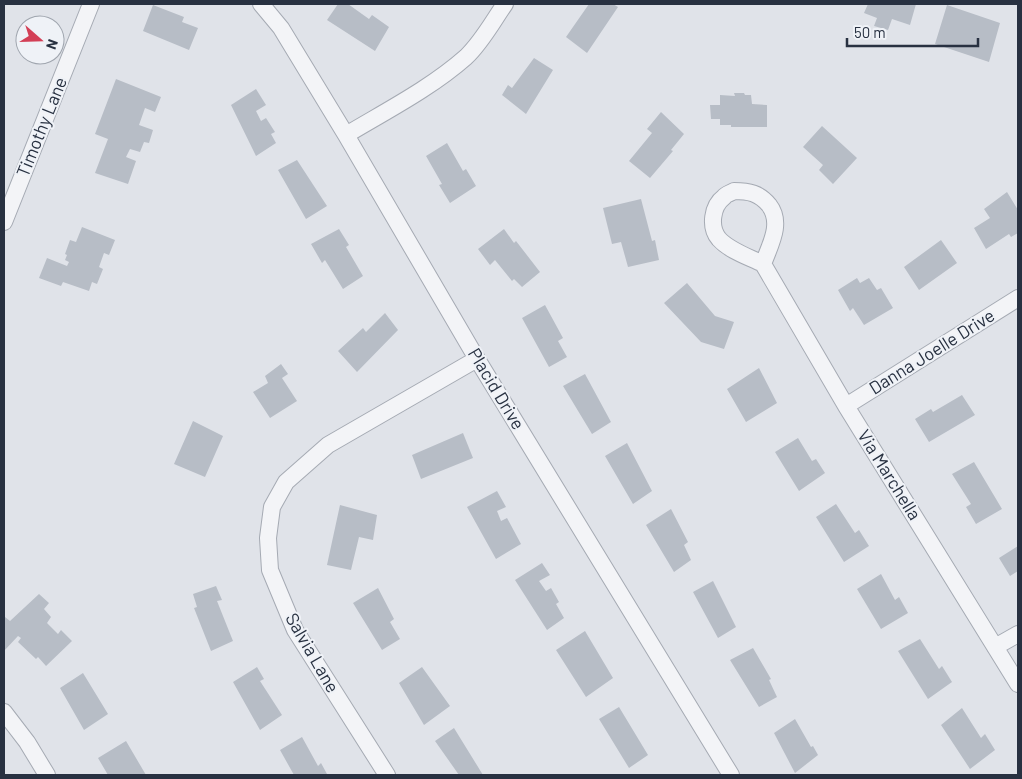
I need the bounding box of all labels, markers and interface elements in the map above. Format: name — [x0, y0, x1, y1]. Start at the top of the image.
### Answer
north arrow — [15, 15, 65, 65]
scale bar — [847, 15, 978, 47]
text: 50 m — [854, 23, 886, 41]
text: N — [43, 37, 62, 52]
street label: Timothy Lane — [11, 74, 71, 180]
street label: Danna Joelle Drive — [865, 304, 998, 399]
street label: Placid Drive — [464, 344, 530, 433]
street label: Via Marchella — [853, 425, 926, 524]
street label: Salvia Lane — [281, 609, 344, 696]

